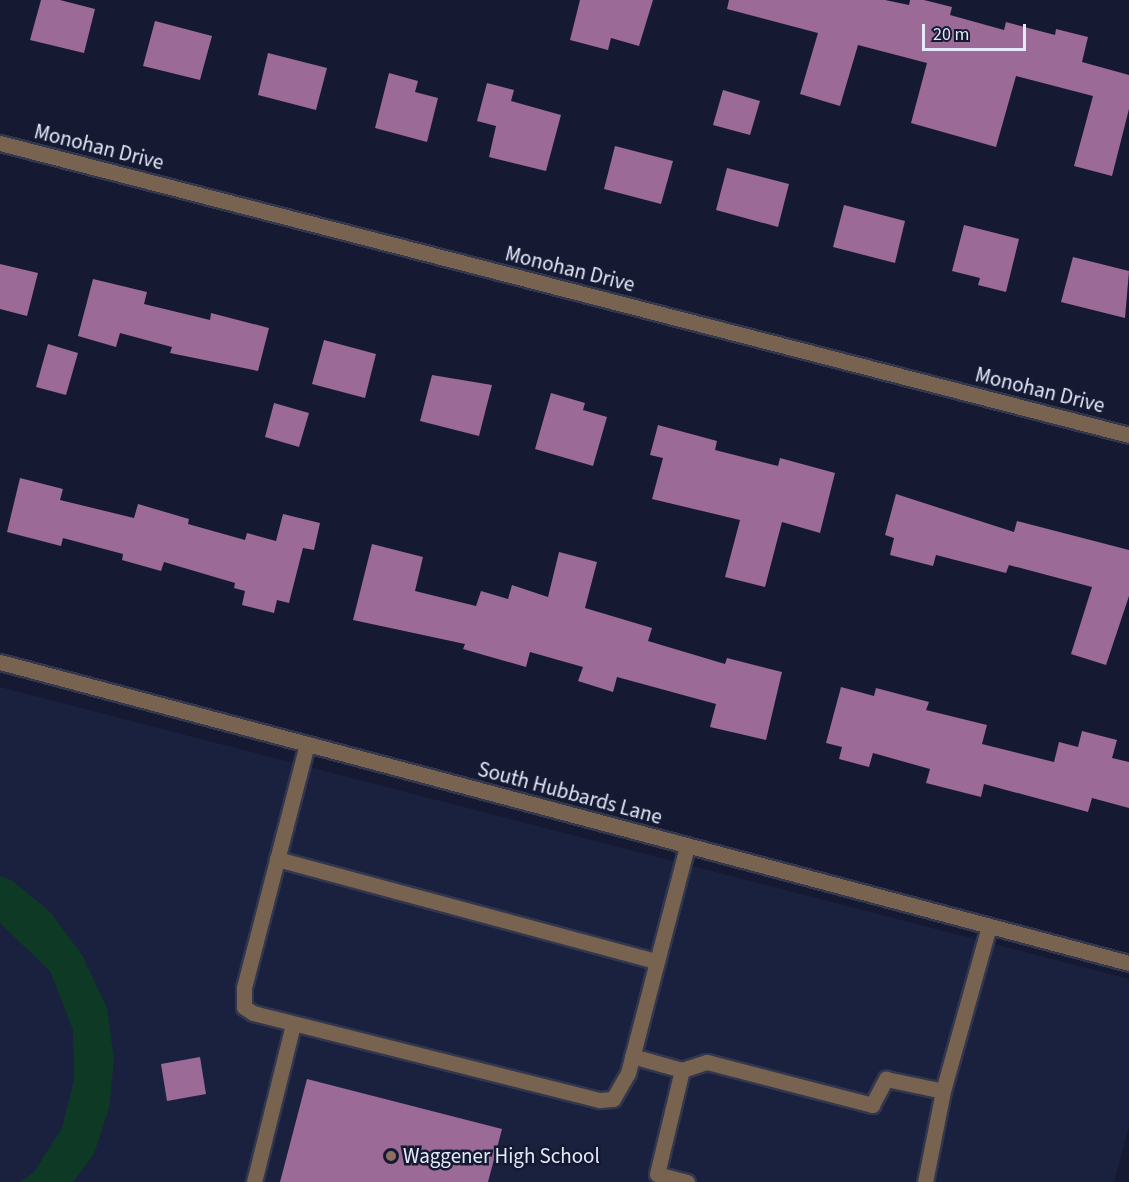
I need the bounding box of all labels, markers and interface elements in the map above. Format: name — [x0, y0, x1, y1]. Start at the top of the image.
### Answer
scale bar — [925, 12, 1028, 50]
text: 20 m — [933, 22, 969, 47]
street label: Monohan Drive — [32, 119, 166, 175]
street label: Monohan Drive — [503, 241, 637, 297]
street label: Monohan Drive — [973, 362, 1107, 418]
street label: South Hubbards Lane — [475, 756, 665, 830]
place label: Waggener High School — [403, 1143, 600, 1169]
marker: Waggener High School — [384, 1149, 398, 1163]

